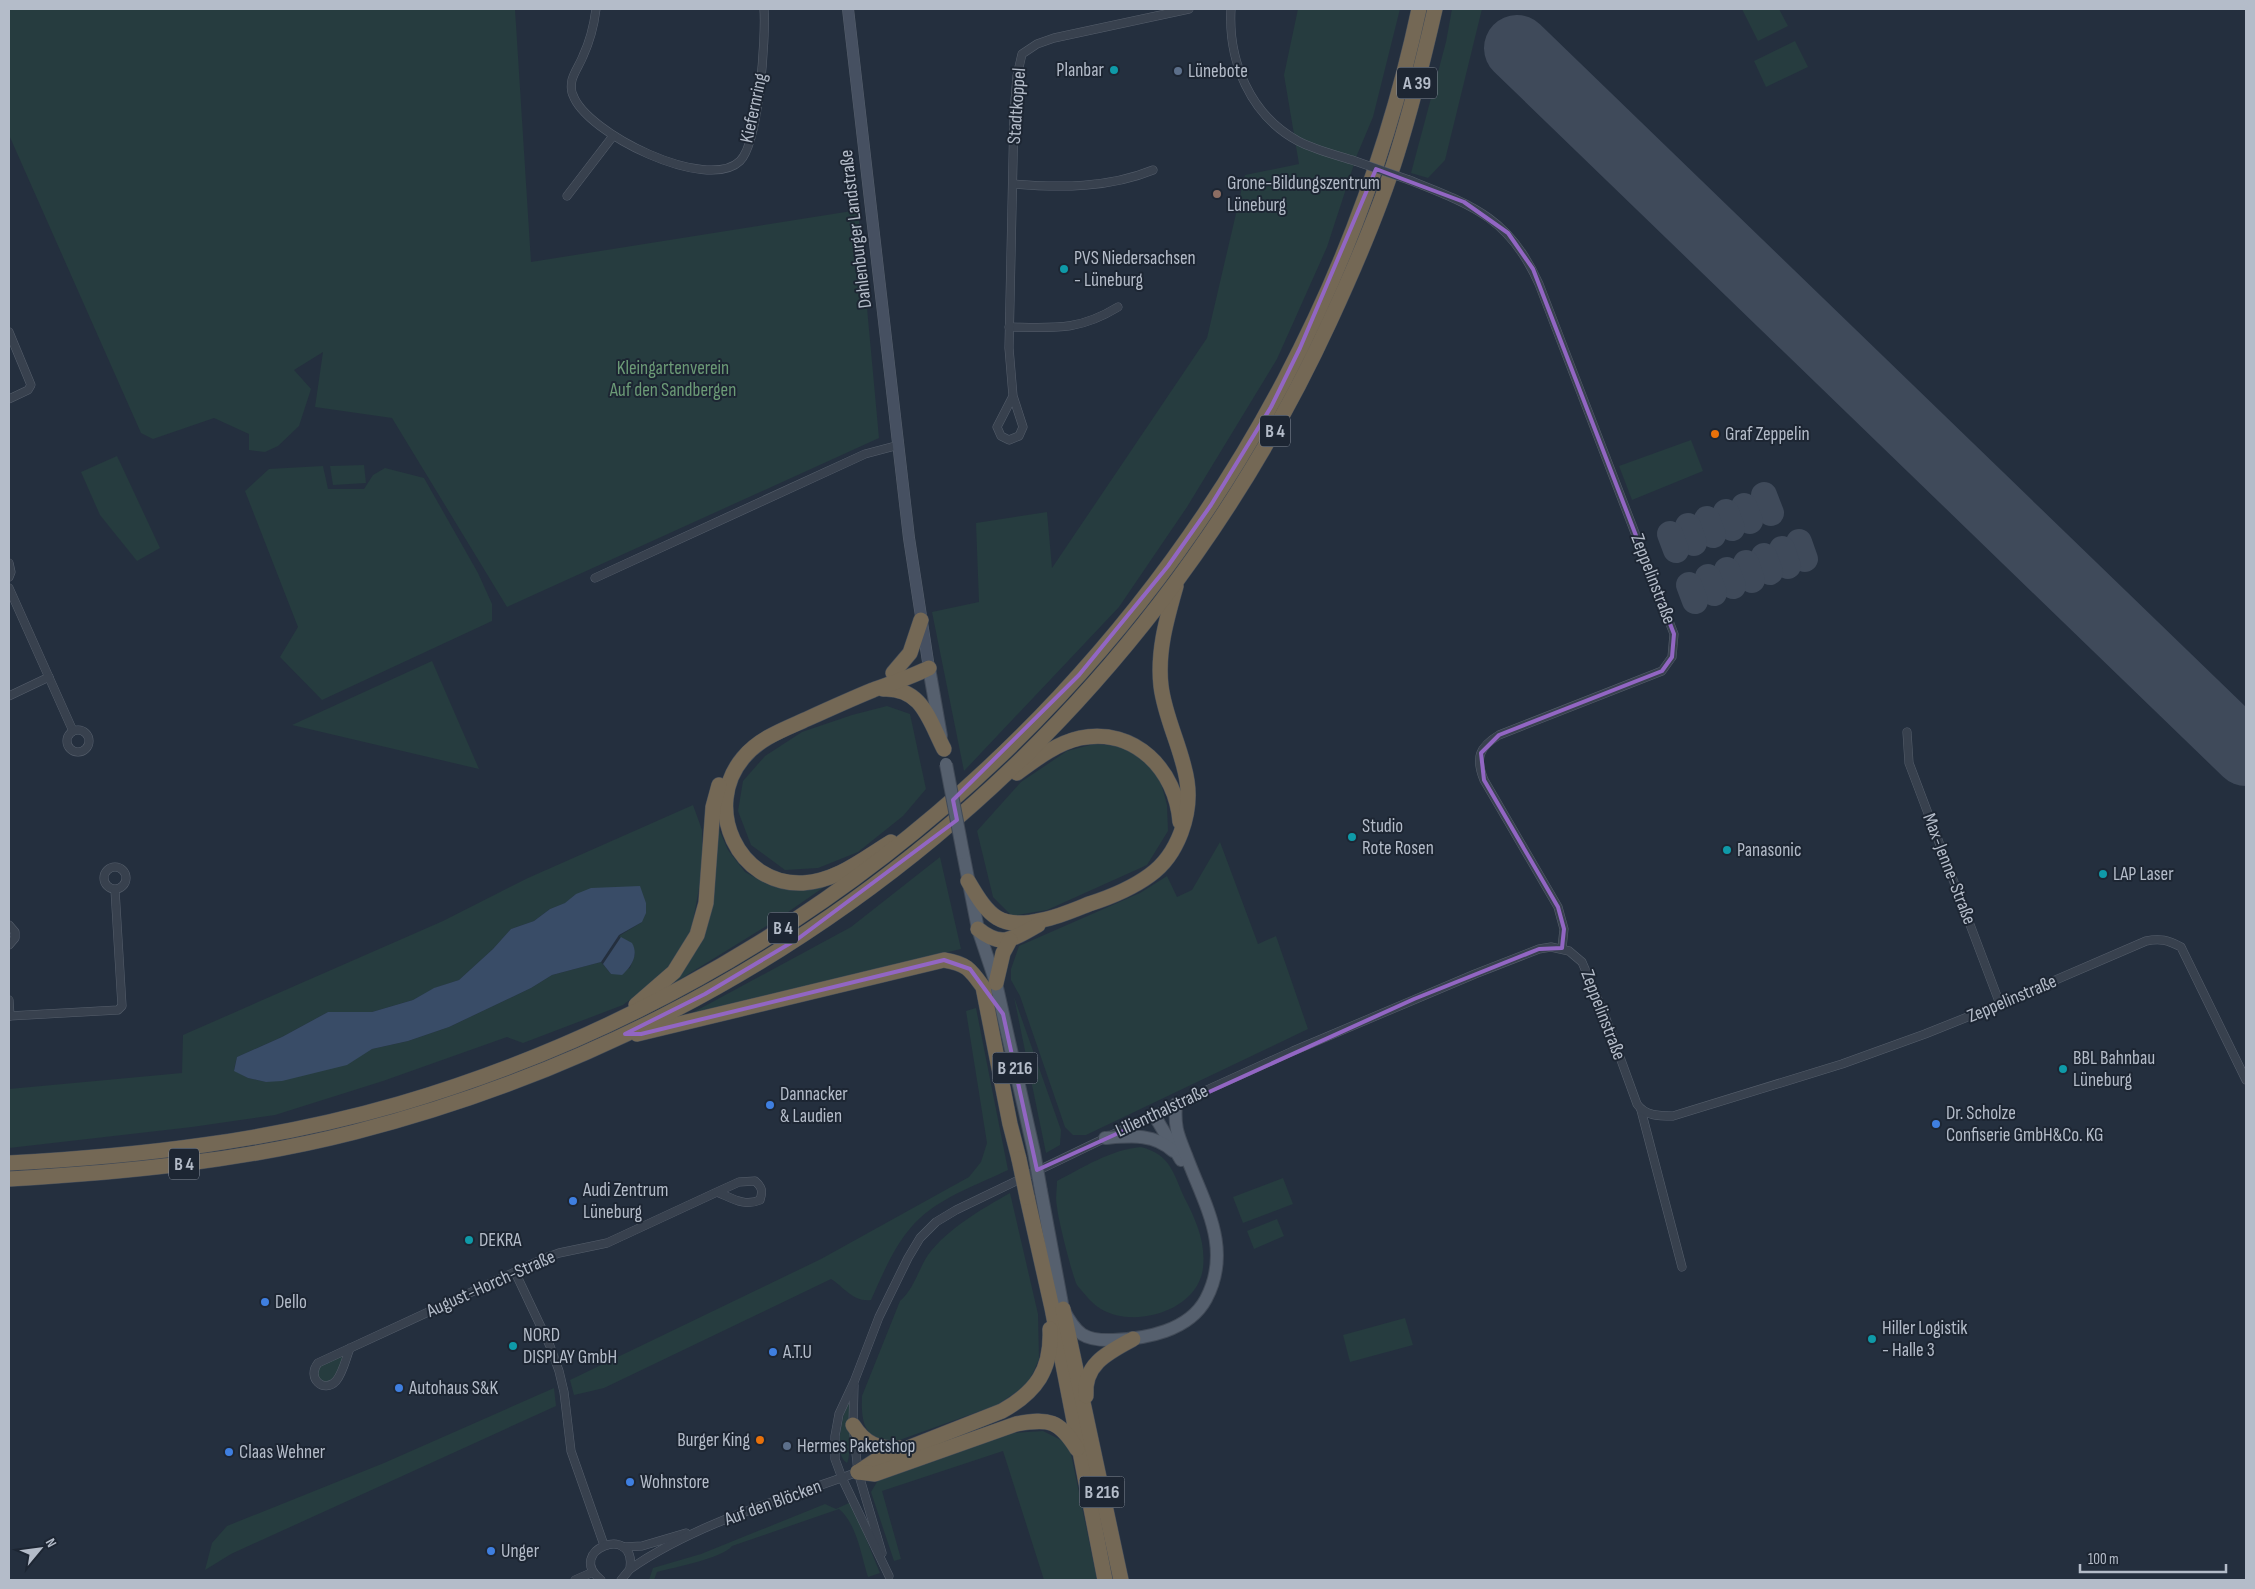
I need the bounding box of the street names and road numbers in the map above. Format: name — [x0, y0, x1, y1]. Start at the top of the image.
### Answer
street label: Stadtkoppel — [1003, 67, 1031, 145]
road number: A 39 — [1397, 68, 1437, 99]
street label: Kiefernring — [735, 71, 773, 145]
street label: Dahlenburger Landstraße — [835, 148, 877, 310]
road number: B 4 — [1260, 416, 1290, 446]
street label: Zeppelinstraße — [1625, 531, 1681, 627]
street label: Max-Jenne-Straße — [1917, 810, 1981, 928]
road number: B 4 — [768, 912, 798, 944]
street label: Zeppelinstraße — [1575, 967, 1631, 1063]
street label: Zeppelinstraße — [1964, 970, 2060, 1028]
road number: B 216 — [992, 1052, 1038, 1084]
street label: Lilienthalstraße — [1112, 1080, 1212, 1142]
road number: B 4 — [169, 1148, 199, 1180]
street label: August-Horch-Straße — [422, 1245, 559, 1323]
street label: Auf den Blöcken — [720, 1475, 825, 1532]
road number: B 216 — [1080, 1476, 1124, 1508]

